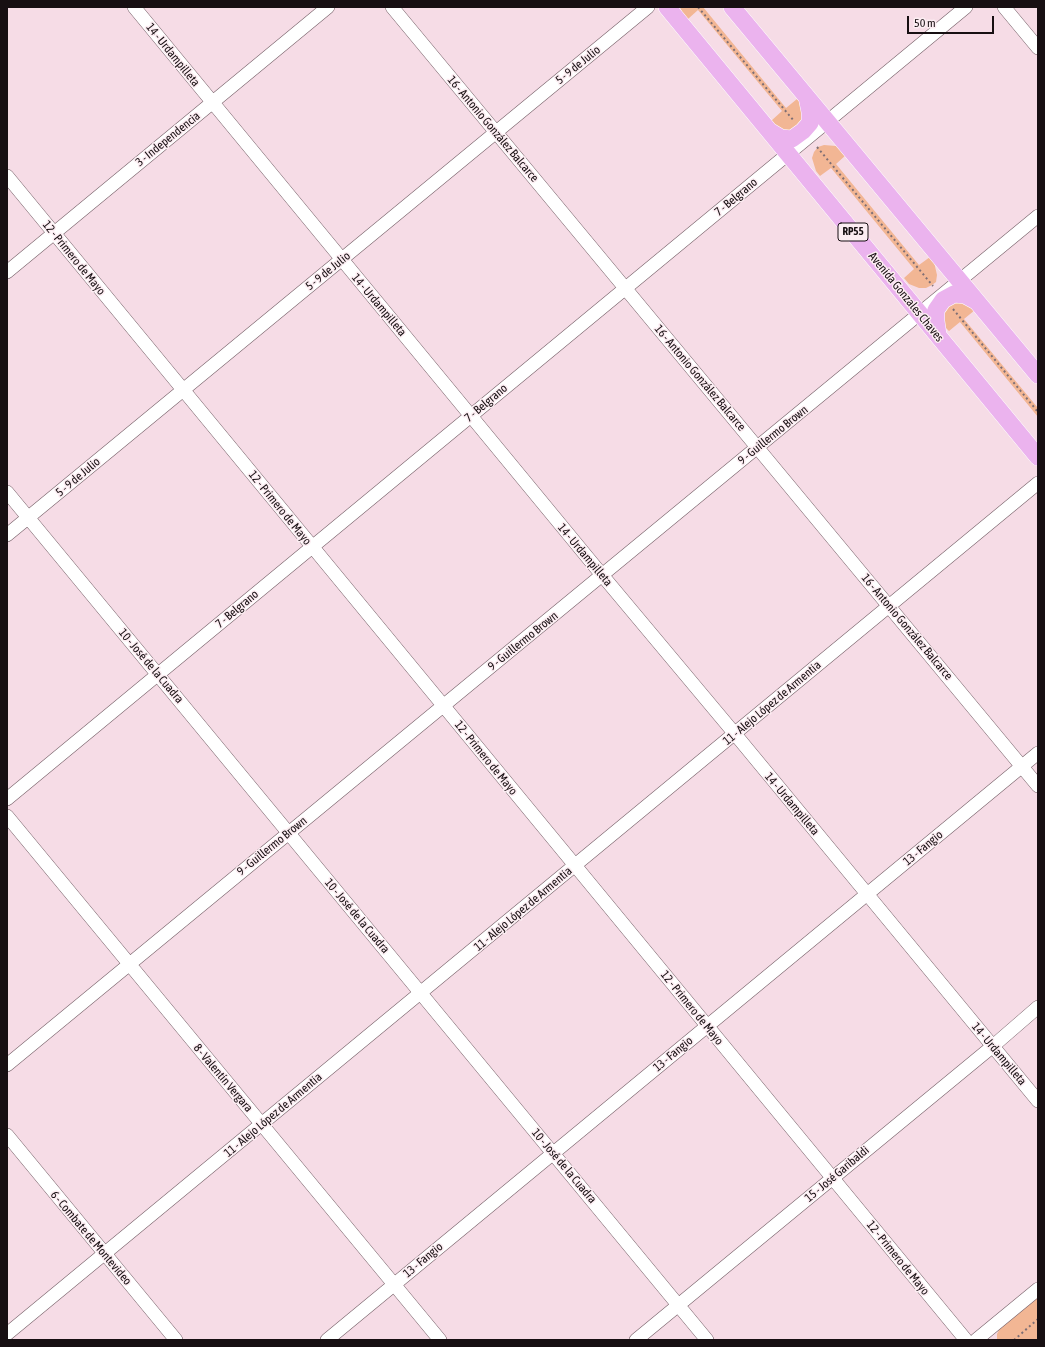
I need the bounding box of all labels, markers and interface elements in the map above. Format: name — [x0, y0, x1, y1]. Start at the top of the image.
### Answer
scale bar — [909, 8, 996, 34]
text: 50 m — [914, 16, 936, 30]
street label: 14 - Urdampilleta — [143, 20, 203, 90]
street label: 5 - 9 de Julio — [553, 43, 603, 87]
street label: 16 - Antonio González Balcarce — [444, 73, 542, 185]
street label: 3 - Independencia — [133, 109, 203, 169]
street label: 7 - Belgrano — [712, 175, 760, 219]
street label: 12 - Primero de Mayo — [40, 218, 108, 298]
road number: RP55 — [838, 223, 868, 241]
street label: 5 - 9 de Julio — [303, 249, 353, 293]
street label: Avenida Gonzales Chaves — [865, 249, 947, 345]
street label: 14 - Urdampilleta — [349, 271, 409, 339]
street label: 16 - Antonio González Balcarce — [651, 322, 749, 434]
street label: 7 - Belgrano — [462, 381, 510, 425]
street label: 9 - Guillermo Brown — [735, 402, 811, 468]
street label: 5 - 9 de Julio — [53, 454, 103, 500]
street label: 12 - Primero de Mayo — [246, 468, 314, 548]
street label: 14 - Urdampilleta — [555, 521, 615, 589]
street label: 16 - Antonio González Balcarce — [858, 571, 956, 683]
street label: 7 - Belgrano — [213, 587, 261, 631]
street label: 9 - Guillermo Brown — [485, 608, 561, 674]
street label: 10 - José de la Cuadra — [116, 626, 186, 706]
street label: 11 - Alejo López de Armentia — [720, 658, 824, 748]
street label: 12 - Primero de Mayo — [452, 718, 520, 798]
street label: 14 - Urdampilleta — [762, 770, 822, 838]
street label: 9 - Guillermo Brown — [234, 813, 310, 879]
street label: 13 - Fangio — [900, 827, 946, 869]
street label: 11 - Alejo López de Armentia — [471, 864, 575, 954]
street label: 10 - José de la Cuadra — [322, 876, 392, 956]
street label: 12 - Primero de Mayo — [658, 968, 726, 1048]
street label: 14 - Urdampilleta — [969, 1020, 1029, 1088]
street label: 13 - Fangio — [650, 1033, 696, 1075]
street label: 8 - Valentín Vergara — [190, 1041, 256, 1115]
street label: 11 - Alejo López de Armentia — [221, 1070, 325, 1160]
street label: 10 - José de la Cuadra — [529, 1126, 599, 1206]
street label: 15 - José Garibaldi — [802, 1143, 872, 1205]
street label: 6 - Combate de Montevideo — [47, 1188, 135, 1288]
street label: 12 - Primero de Mayo — [864, 1218, 932, 1298]
street label: 13 - Fangio — [400, 1239, 446, 1281]

